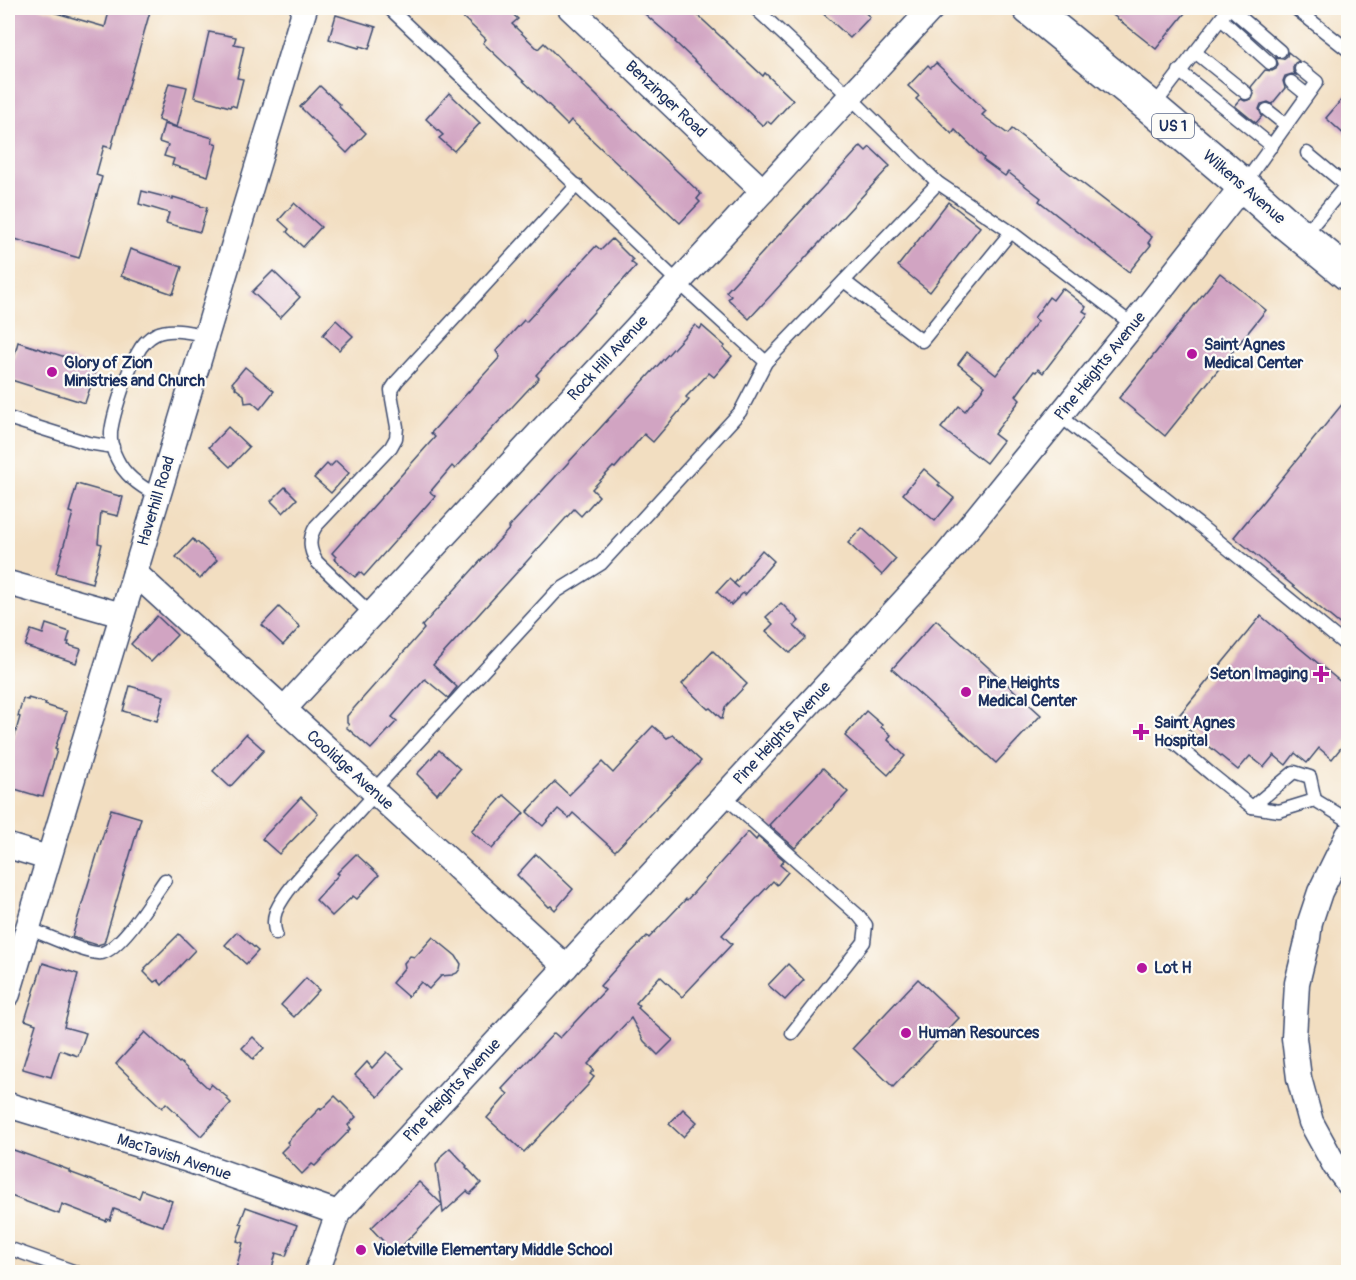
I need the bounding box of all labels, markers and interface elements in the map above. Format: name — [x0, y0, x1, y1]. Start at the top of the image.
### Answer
street label: Benzinger Road — [621, 56, 711, 142]
road number: US 1 — [1152, 114, 1194, 138]
street label: Wilkens Avenue — [1199, 146, 1290, 228]
street label: Pine Heights Avenue — [1050, 308, 1150, 424]
street label: Rock Hill Avenue — [563, 311, 653, 405]
place label: Saint Agnes Medical Center — [1204, 335, 1304, 373]
marker: Saint Agnes Medical Center — [1185, 347, 1199, 361]
place label: Glory of Zion Ministries and Church — [64, 353, 205, 391]
marker: Glory of Zion Ministries and Church — [45, 365, 59, 379]
street label: Haverhill Road — [133, 454, 179, 548]
place label: Seton Imaging — [1209, 664, 1308, 684]
marker: Seton Imaging — [1312, 665, 1330, 683]
place label: Pine Heights Medical Center — [978, 673, 1078, 711]
street label: Pine Heights Avenue — [729, 677, 835, 789]
marker: Pine Heights Medical Center — [959, 685, 973, 699]
place label: Saint Agnes Hospital — [1154, 713, 1236, 751]
marker: Saint Agnes Hospital — [1132, 723, 1150, 741]
street label: Coolidge Avenue — [302, 726, 398, 814]
place label: Lot H — [1154, 958, 1192, 978]
marker: Lot H — [1135, 961, 1149, 975]
place label: Human Resources — [918, 1023, 1040, 1043]
marker: Human Resources — [899, 1026, 913, 1040]
street label: Pine Heights Avenue — [399, 1034, 505, 1146]
street label: MacTavish Avenue — [114, 1129, 234, 1185]
place label: Violetville Elementary Middle School — [373, 1240, 613, 1260]
marker: Violetville Elementary Middle School — [354, 1243, 368, 1257]

